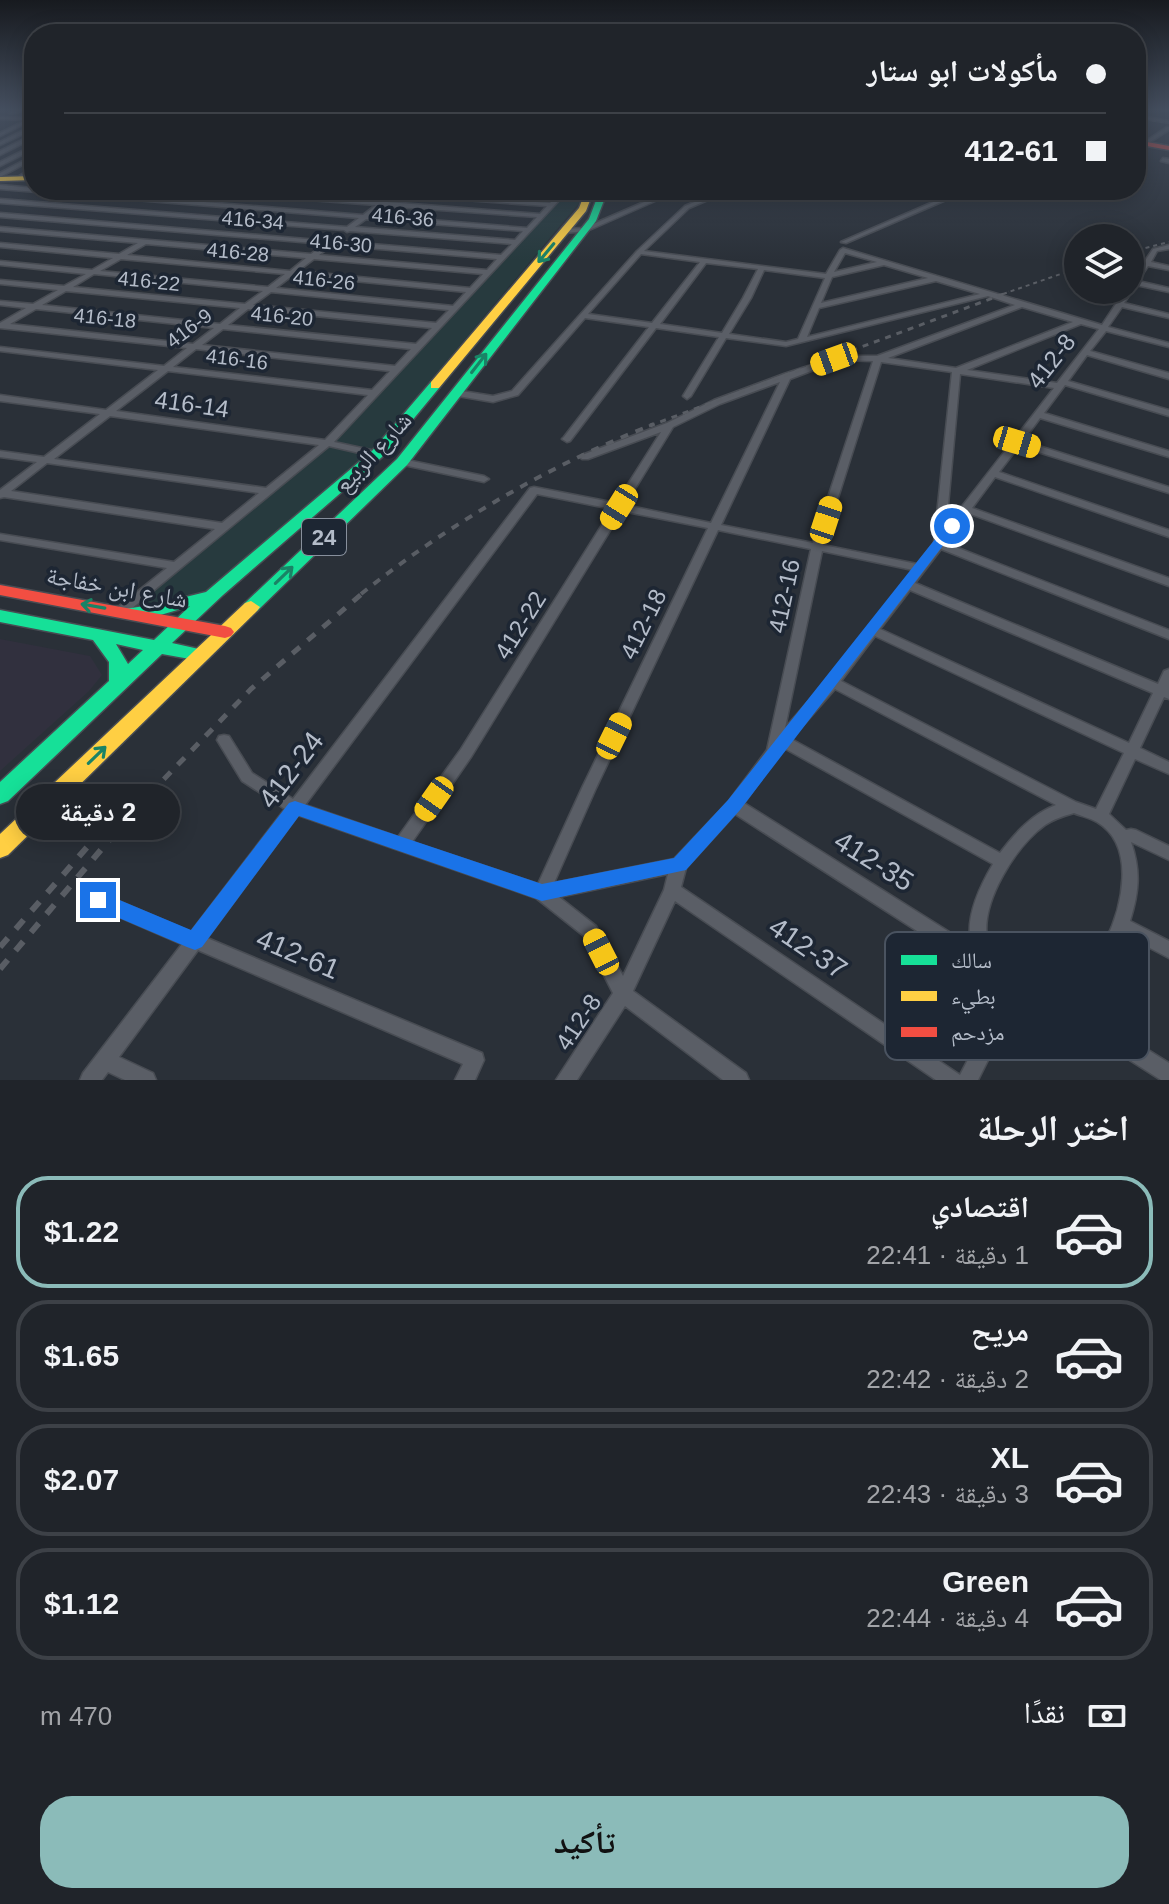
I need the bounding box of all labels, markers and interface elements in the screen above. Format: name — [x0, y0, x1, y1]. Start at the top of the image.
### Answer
text: مأكولات ابو ستار — [867, 54, 1058, 87]
text: 412-61 — [965, 134, 1058, 167]
street label: 416-36 — [371, 203, 435, 231]
street label: 416-34 — [221, 206, 285, 234]
map controls — [1064, 224, 1144, 304]
button: layers — [1064, 224, 1144, 304]
street label: 416-30 — [309, 229, 373, 257]
street label: 416-28 — [206, 238, 270, 266]
one-way arrow — [537, 242, 555, 263]
street label: 416-26 — [292, 266, 356, 294]
street label: 416-22 — [117, 267, 181, 295]
street label: 416-20 — [250, 302, 314, 330]
street label: 416-18 — [73, 304, 137, 332]
street label: 416-9 — [162, 304, 216, 352]
street label: 412-8 — [1021, 329, 1081, 393]
car — [807, 340, 861, 378]
street label: 416-16 — [205, 344, 269, 374]
one-way arrow — [470, 353, 487, 374]
street label: 416-14 — [153, 385, 231, 423]
street label: شارع الربيع — [329, 406, 418, 499]
car — [991, 424, 1043, 460]
car — [596, 480, 642, 534]
car — [807, 493, 845, 547]
route start — [934, 508, 970, 544]
road number: 24 — [302, 519, 346, 555]
street label: 412-16 — [763, 557, 805, 635]
street label: شارع ابن خفاجة — [44, 561, 189, 615]
one-way arrow — [274, 566, 293, 585]
street label: 412-18 — [614, 584, 672, 664]
street label: 412-22 — [489, 586, 551, 664]
one-way arrow — [81, 598, 107, 613]
car — [593, 709, 635, 763]
street label: 412-24 — [252, 726, 330, 814]
one-way arrow — [87, 746, 106, 765]
car — [410, 772, 458, 826]
callout: 2 دقيقة — [16, 784, 180, 840]
text: 2 دقيقة — [60, 797, 136, 827]
street label: 412-35 — [829, 825, 919, 897]
route end — [80, 882, 116, 918]
street label: 412-37 — [763, 911, 853, 985]
street label: 412-61 — [252, 923, 344, 985]
car — [579, 925, 623, 979]
legend — [885, 932, 1149, 1060]
text: سالك — [951, 948, 992, 973]
text: بطيء — [951, 984, 996, 1014]
street label: 412-8 — [550, 989, 606, 1055]
text: مزدحم — [951, 1020, 1005, 1047]
text: اختر الرحلة — [977, 1107, 1129, 1148]
text: اقتصادي — [931, 1190, 1029, 1223]
icon: car — [1053, 1196, 1125, 1268]
text: $1.22 — [44, 1215, 119, 1248]
text: 1 دقيقة · 22:41 — [866, 1240, 1029, 1270]
text: مريح — [971, 1314, 1029, 1347]
icon: car — [1053, 1320, 1125, 1392]
text: $1.65 — [44, 1339, 119, 1372]
text: 2 دقيقة · 22:42 — [866, 1364, 1029, 1394]
text: XL — [991, 1441, 1029, 1474]
icon: car — [1053, 1444, 1125, 1516]
text: $2.07 — [44, 1463, 119, 1496]
text: 3 دقيقة · 22:43 — [866, 1479, 1029, 1509]
text: Green — [942, 1565, 1029, 1598]
icon: car — [1053, 1568, 1125, 1640]
text: $1.12 — [44, 1587, 119, 1620]
text: 4 دقيقة · 22:44 — [866, 1603, 1029, 1633]
icon: cash — [1085, 1694, 1129, 1738]
text: نقدًا — [1024, 1696, 1065, 1729]
text: 470 m — [40, 1701, 112, 1731]
button: تأكيد — [40, 1796, 1129, 1888]

